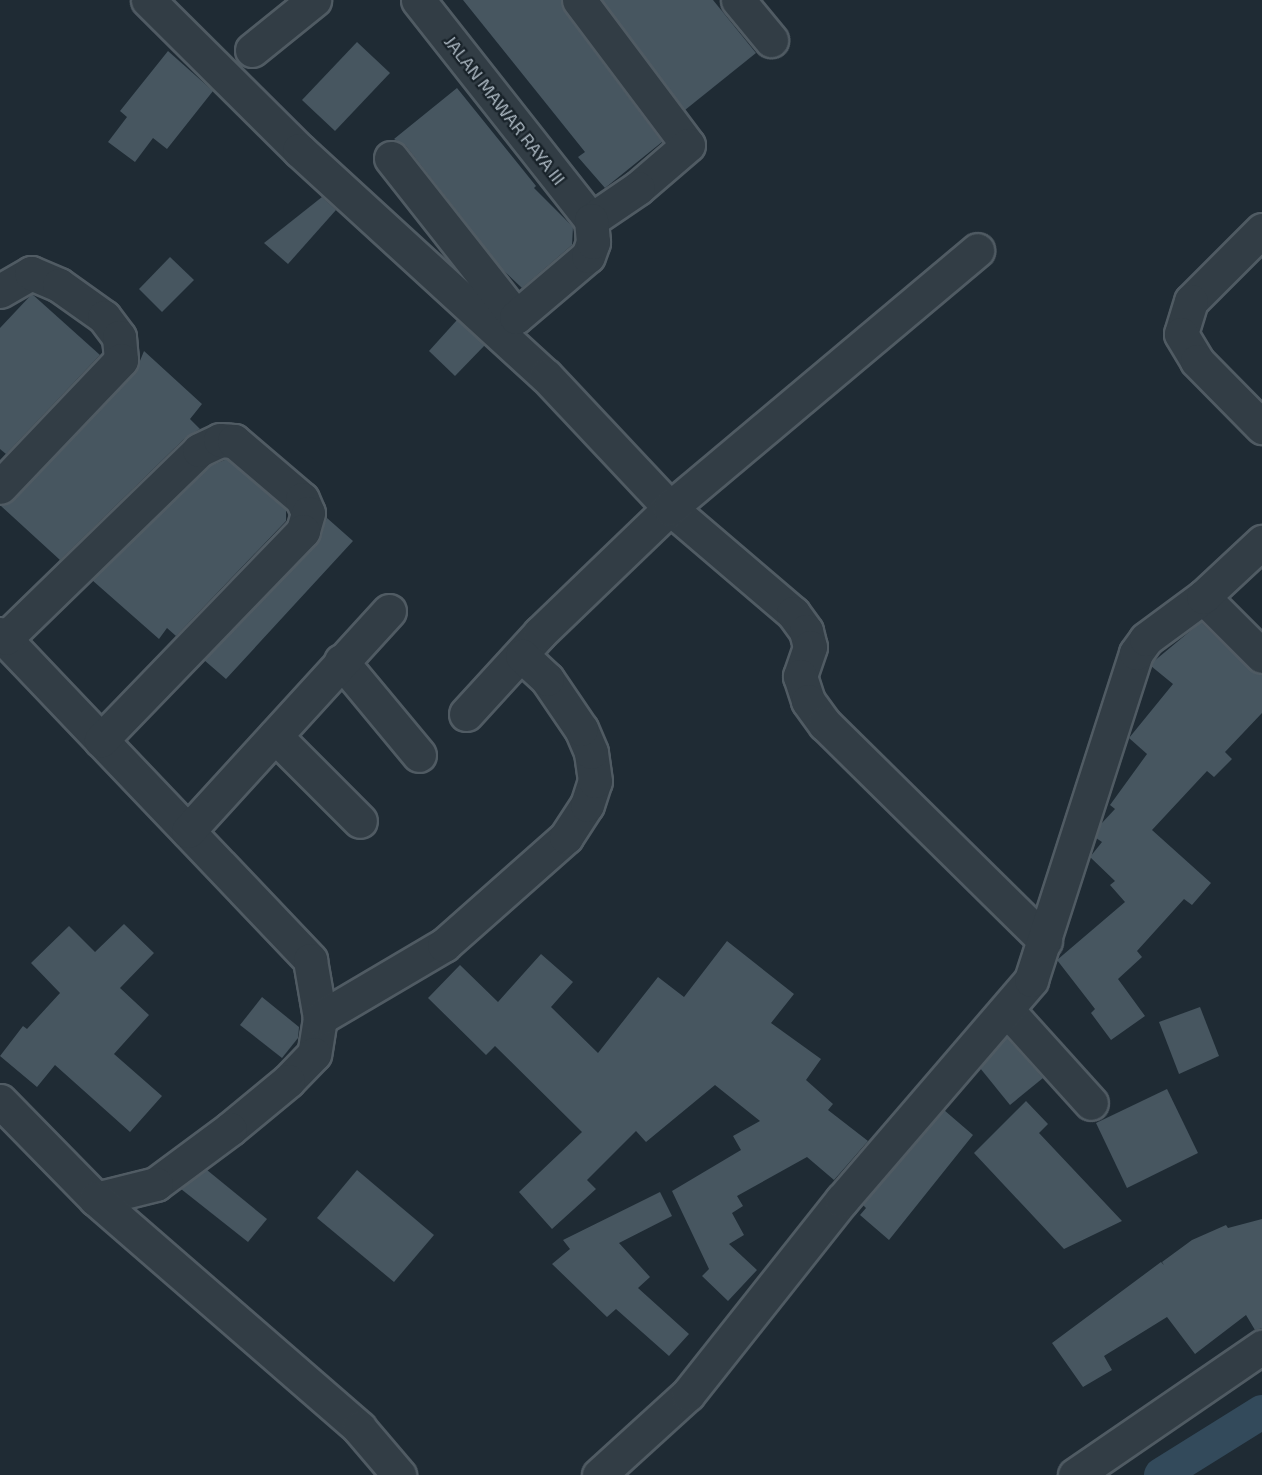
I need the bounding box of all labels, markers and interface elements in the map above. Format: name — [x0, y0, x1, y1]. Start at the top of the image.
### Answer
street label: JALAN MAWAR RAYA III — [440, 31, 570, 189]

